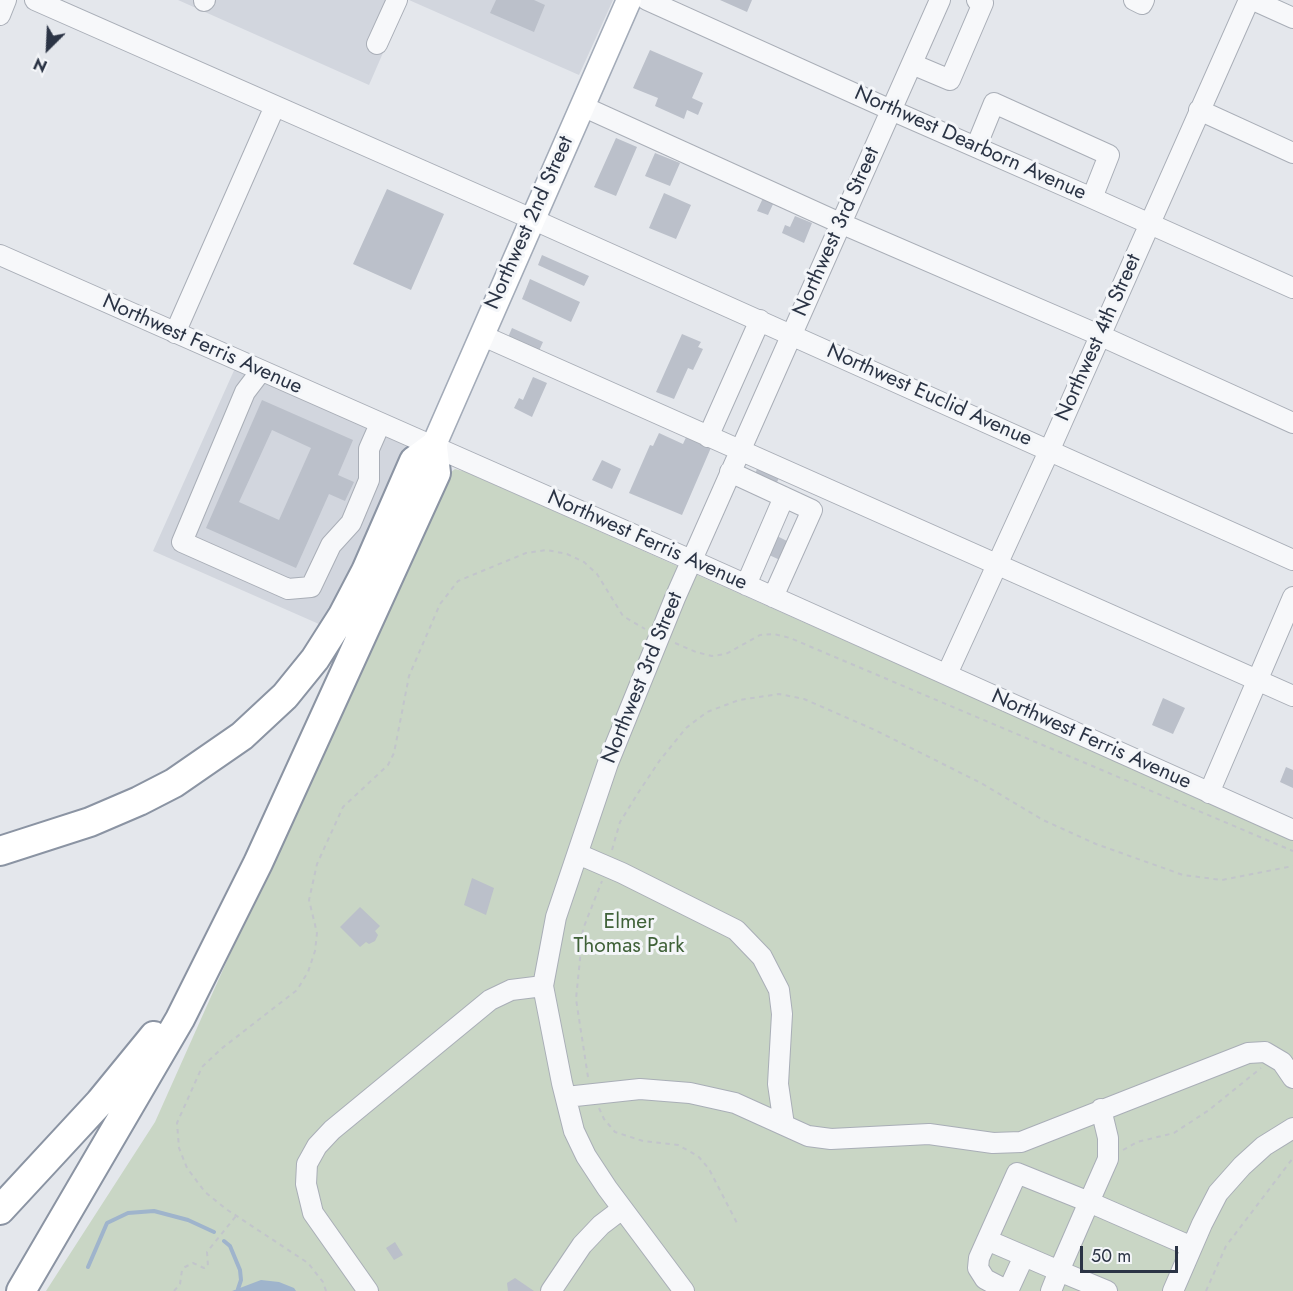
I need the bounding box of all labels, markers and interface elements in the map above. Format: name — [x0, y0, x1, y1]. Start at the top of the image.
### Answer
north arrow — [18, 18, 78, 78]
text: N — [30, 52, 51, 78]
street label: Northwest Dearborn Avenue — [850, 81, 1090, 207]
street label: Northwest 2nd Street — [480, 133, 580, 313]
street label: Northwest 3rd Street — [788, 143, 886, 321]
street label: Northwest 4th Street — [1051, 251, 1147, 425]
street label: Northwest Ferris Avenue — [98, 290, 306, 400]
street label: Northwest Euclid Avenue — [822, 339, 1036, 453]
street label: Northwest Ferris Avenue — [543, 486, 751, 596]
street label: Northwest 3rd Street — [597, 589, 689, 767]
street label: Northwest Ferris Avenue — [987, 685, 1195, 795]
park label: Elmer Thomas Park — [574, 910, 684, 960]
scale bar — [1083, 1234, 1180, 1272]
text: 50 m — [1091, 1243, 1131, 1269]

